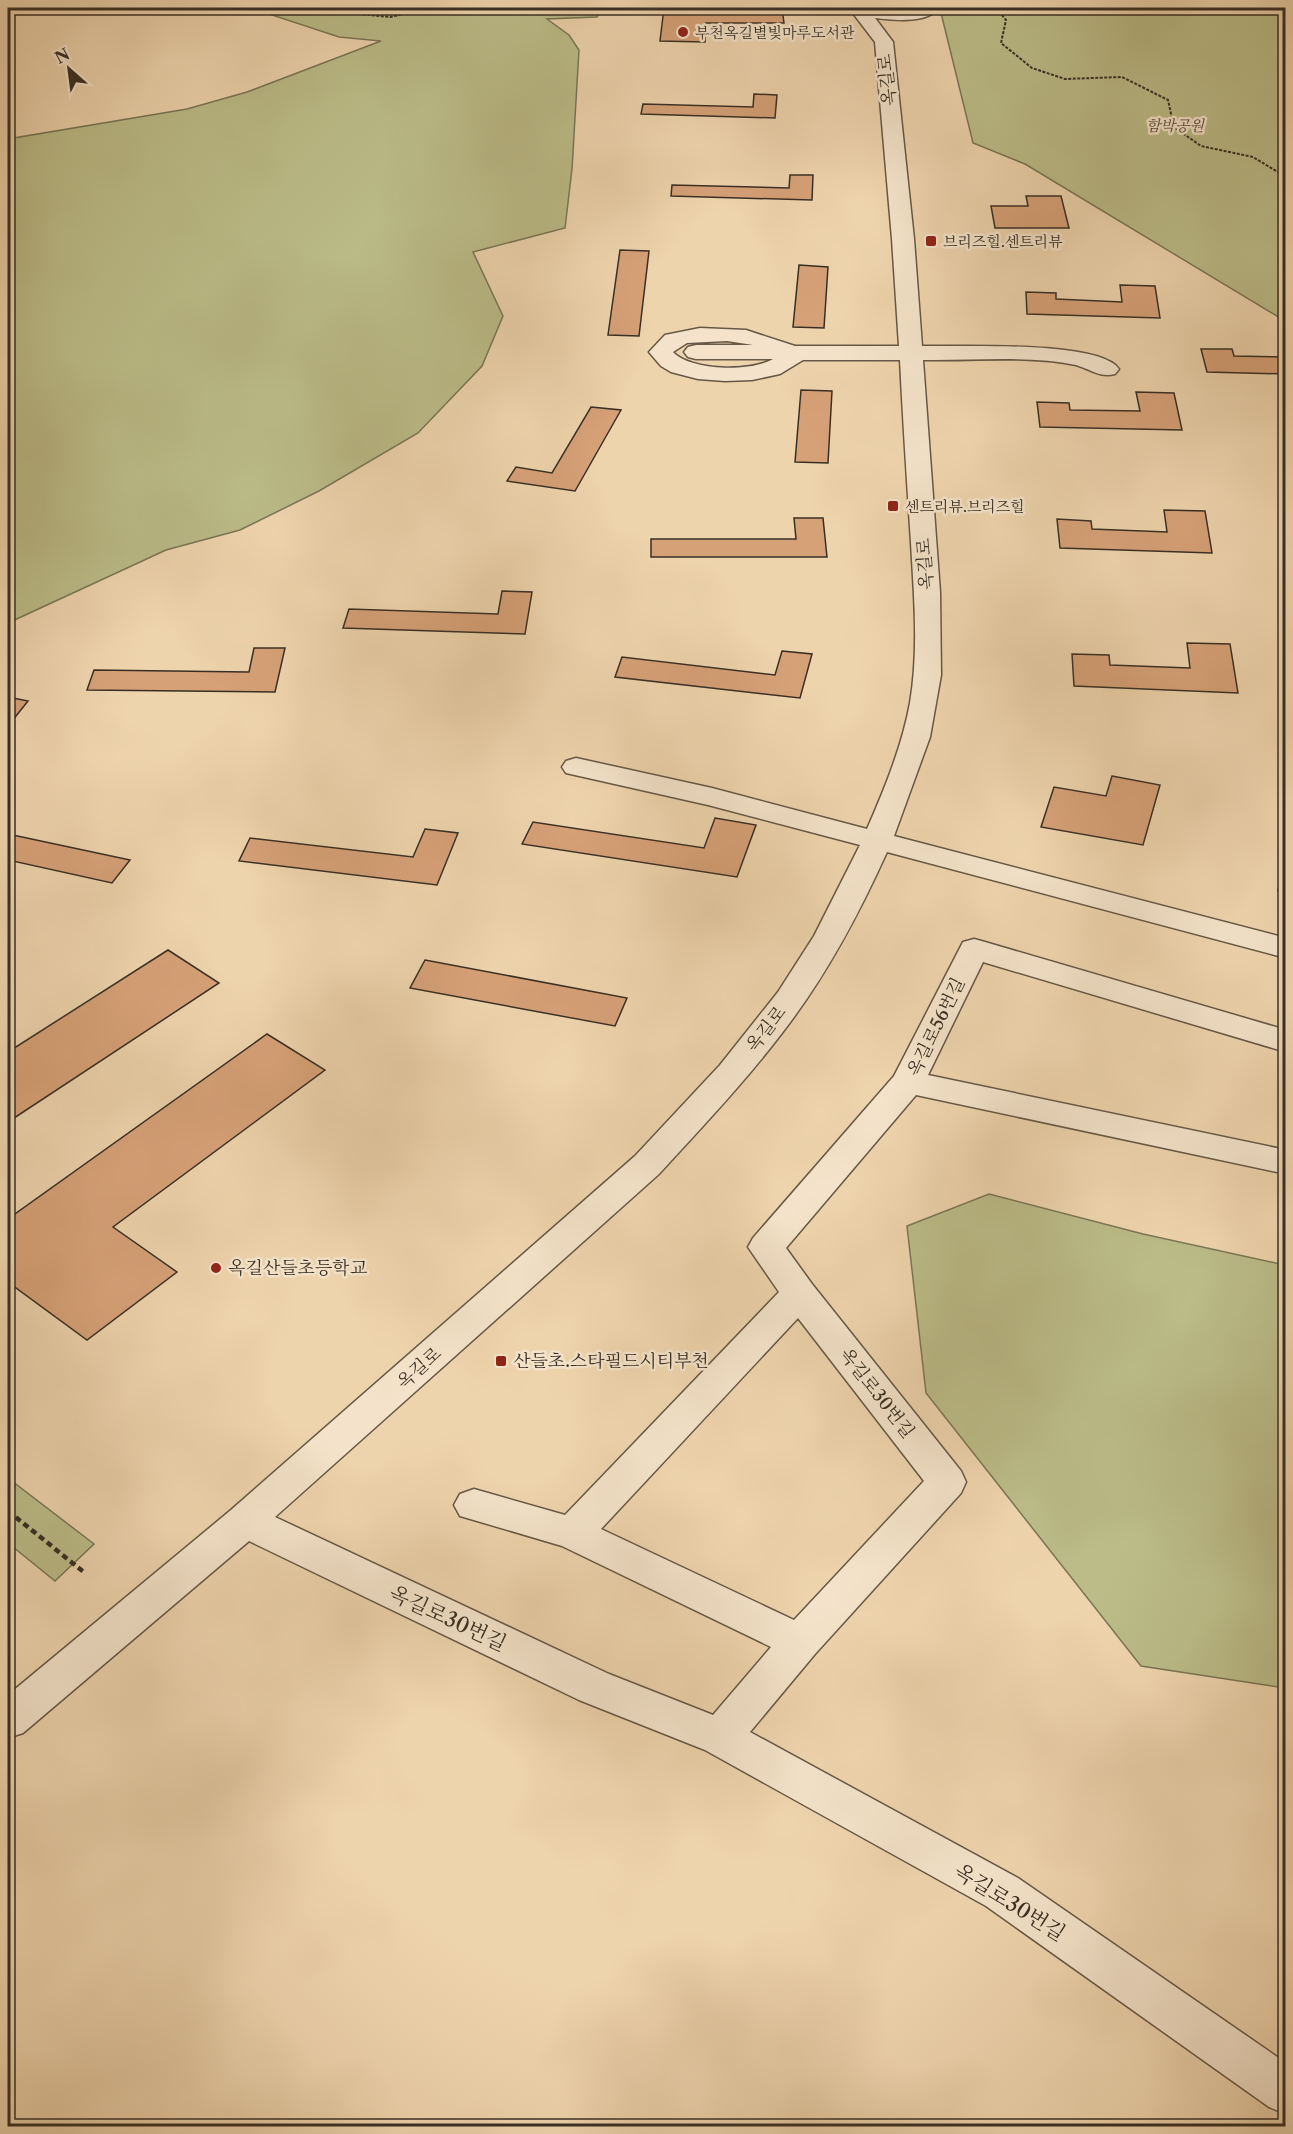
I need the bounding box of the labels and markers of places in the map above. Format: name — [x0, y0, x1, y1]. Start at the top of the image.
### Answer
place label: 부천옥길별빛마루도서관 — [695, 23, 855, 42]
marker: 부천옥길별빛마루도서관 — [676, 25, 690, 39]
place label: 브리즈힐.센트리뷰 — [943, 232, 1063, 251]
marker: 브리즈힐.센트리뷰 — [924, 234, 938, 248]
place label: 센트리뷰.브리즈힐 — [905, 497, 1025, 516]
marker: 센트리뷰.브리즈힐 — [886, 499, 900, 513]
place label: 옥길산들초등학교 — [228, 1257, 368, 1279]
marker: 옥길산들초등학교 — [209, 1261, 223, 1275]
place label: 산들초.스타필드시티부천 — [513, 1350, 709, 1372]
marker: 산들초.스타필드시티부천 — [494, 1354, 508, 1368]

